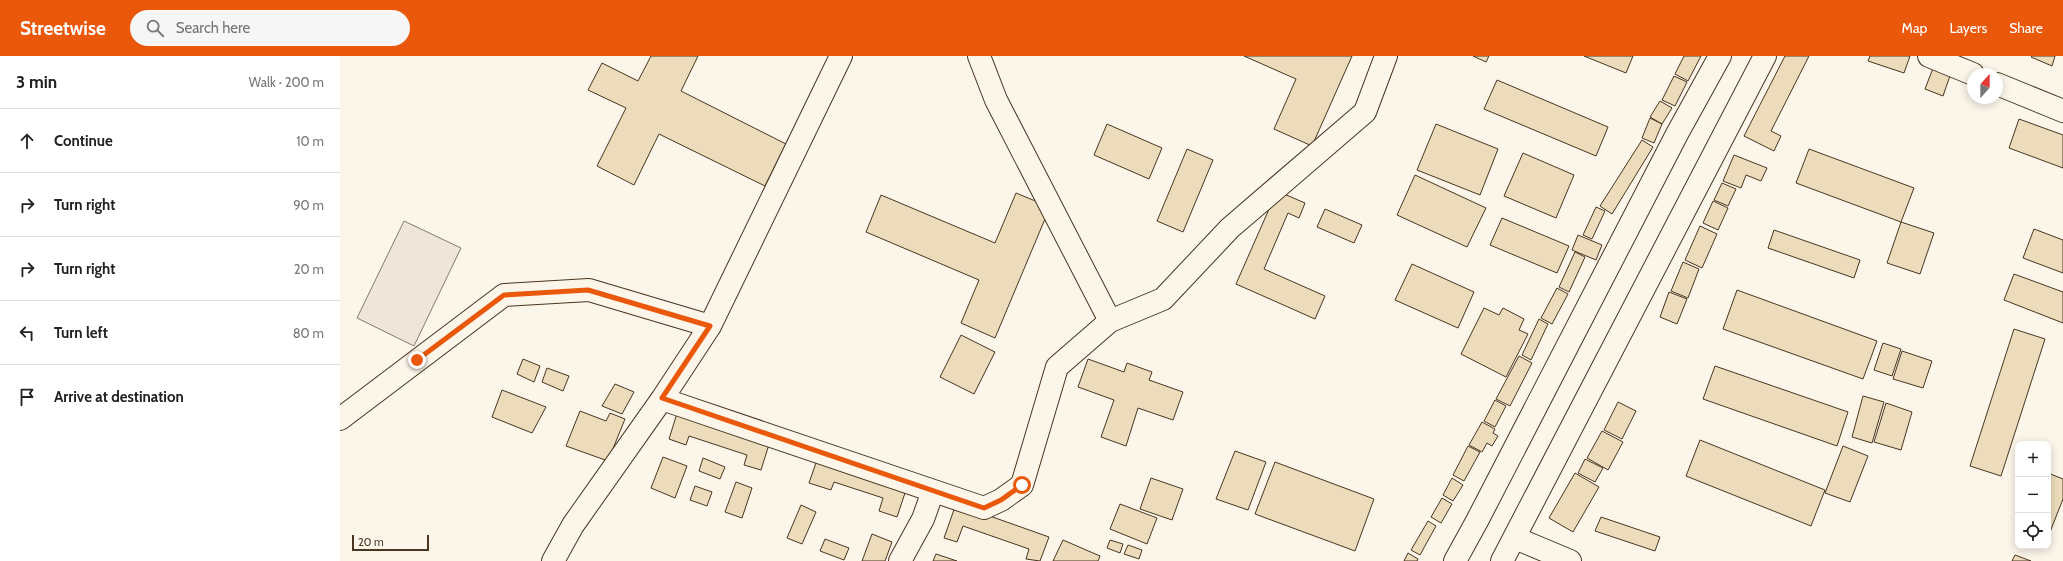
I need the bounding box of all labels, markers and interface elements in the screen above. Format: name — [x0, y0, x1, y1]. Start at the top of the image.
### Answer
search box — [130, 10, 410, 46]
text: Streetwise — [20, 17, 106, 40]
icon: search — [144, 17, 166, 39]
text: Search here — [176, 19, 250, 37]
text: Map — [1902, 19, 1927, 37]
text: Layers — [1949, 19, 1987, 37]
text: Share — [2009, 19, 2043, 37]
north arrow — [1967, 68, 2003, 104]
text: 3 min — [16, 72, 57, 92]
text: Walk · 200 m — [249, 74, 324, 90]
icon: ahead — [16, 130, 38, 152]
text: Continue — [54, 132, 113, 150]
text: 10 m — [296, 133, 324, 149]
icon: right — [16, 194, 38, 216]
text: Turn right — [54, 196, 115, 214]
text: 90 m — [293, 197, 324, 213]
icon: right — [16, 258, 38, 280]
text: Turn right — [54, 260, 115, 278]
text: 20 m — [294, 261, 324, 277]
icon: left — [16, 322, 38, 344]
text: Turn left — [54, 324, 108, 342]
text: 80 m — [293, 325, 324, 341]
route end — [408, 351, 426, 369]
icon: arrive — [16, 386, 38, 408]
text: Arrive at destination — [54, 388, 184, 406]
map controls — [2015, 441, 2051, 549]
button: + — [2015, 441, 2051, 477]
route start — [1013, 476, 1031, 494]
button: − — [2015, 477, 2051, 513]
button: locate — [2015, 513, 2051, 549]
scale bar — [352, 533, 429, 552]
text: 20 m — [358, 535, 384, 549]

